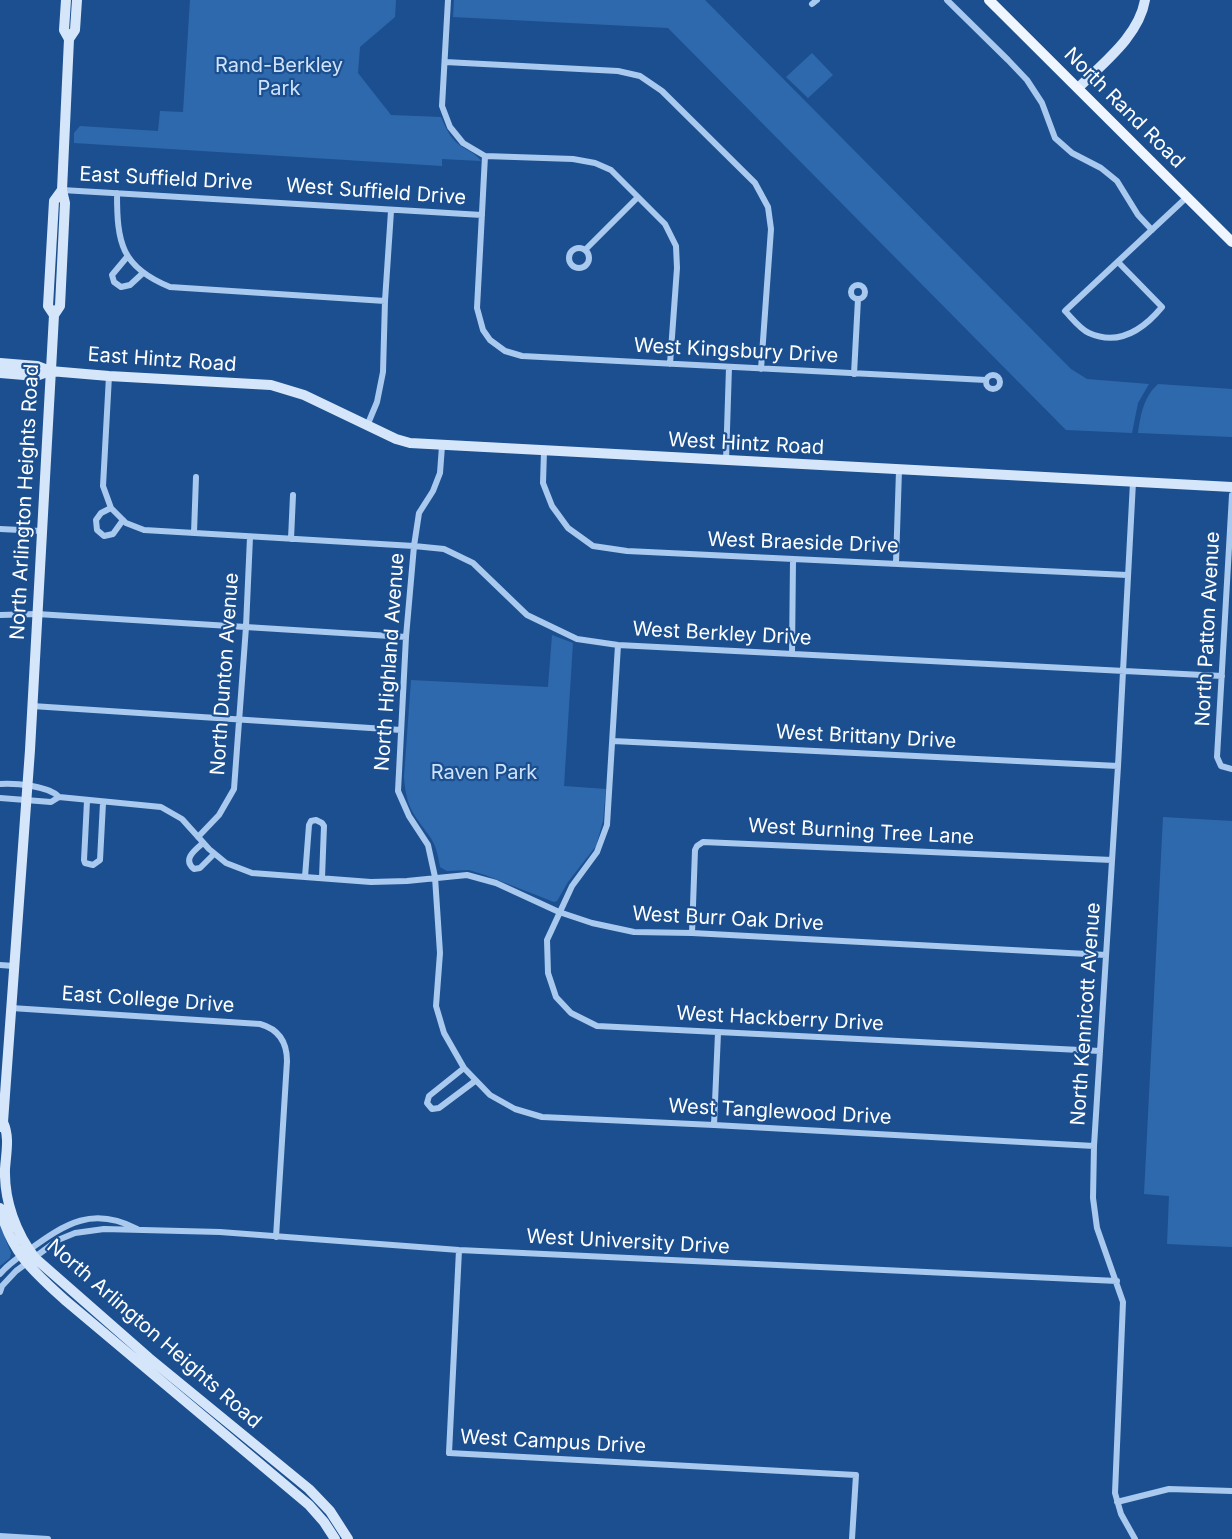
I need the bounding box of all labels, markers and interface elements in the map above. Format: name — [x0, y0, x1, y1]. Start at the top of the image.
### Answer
street label: North Rand Road — [1059, 43, 1189, 173]
park label: Rand-Berkley Park — [215, 54, 343, 101]
street label: East Suffield Drive — [79, 162, 253, 196]
street label: West Suffield Drive — [285, 174, 467, 210]
street label: West Kingsbury Drive — [633, 334, 839, 368]
street label: East Hintz Road — [87, 343, 237, 377]
street label: North Arlington Heights Road — [6, 363, 44, 641]
street label: West Hintz Road — [667, 428, 825, 460]
street label: West Braeside Drive — [707, 528, 899, 558]
street label: North Patton Avenue — [1191, 531, 1225, 727]
street label: North Highland Avenue — [370, 552, 410, 772]
street label: North Dunton Avenue — [206, 572, 244, 776]
street label: West Berkley Drive — [632, 617, 812, 651]
street label: West Brittany Drive — [775, 720, 957, 754]
park label: Raven Park — [431, 761, 537, 785]
street label: West Burning Tree Lane — [747, 814, 975, 850]
street label: West Burr Oak Drive — [632, 902, 824, 936]
street label: North Kennicott Avenue — [1066, 902, 1106, 1126]
street label: East College Drive — [61, 982, 235, 1018]
street label: West Hackberry Drive — [676, 1002, 884, 1036]
street label: West Tanglewood Drive — [668, 1094, 892, 1130]
street label: West University Drive — [526, 1225, 730, 1259]
street label: North Arlington Heights Road — [42, 1234, 266, 1434]
street label: West Campus Drive — [459, 1425, 647, 1459]

